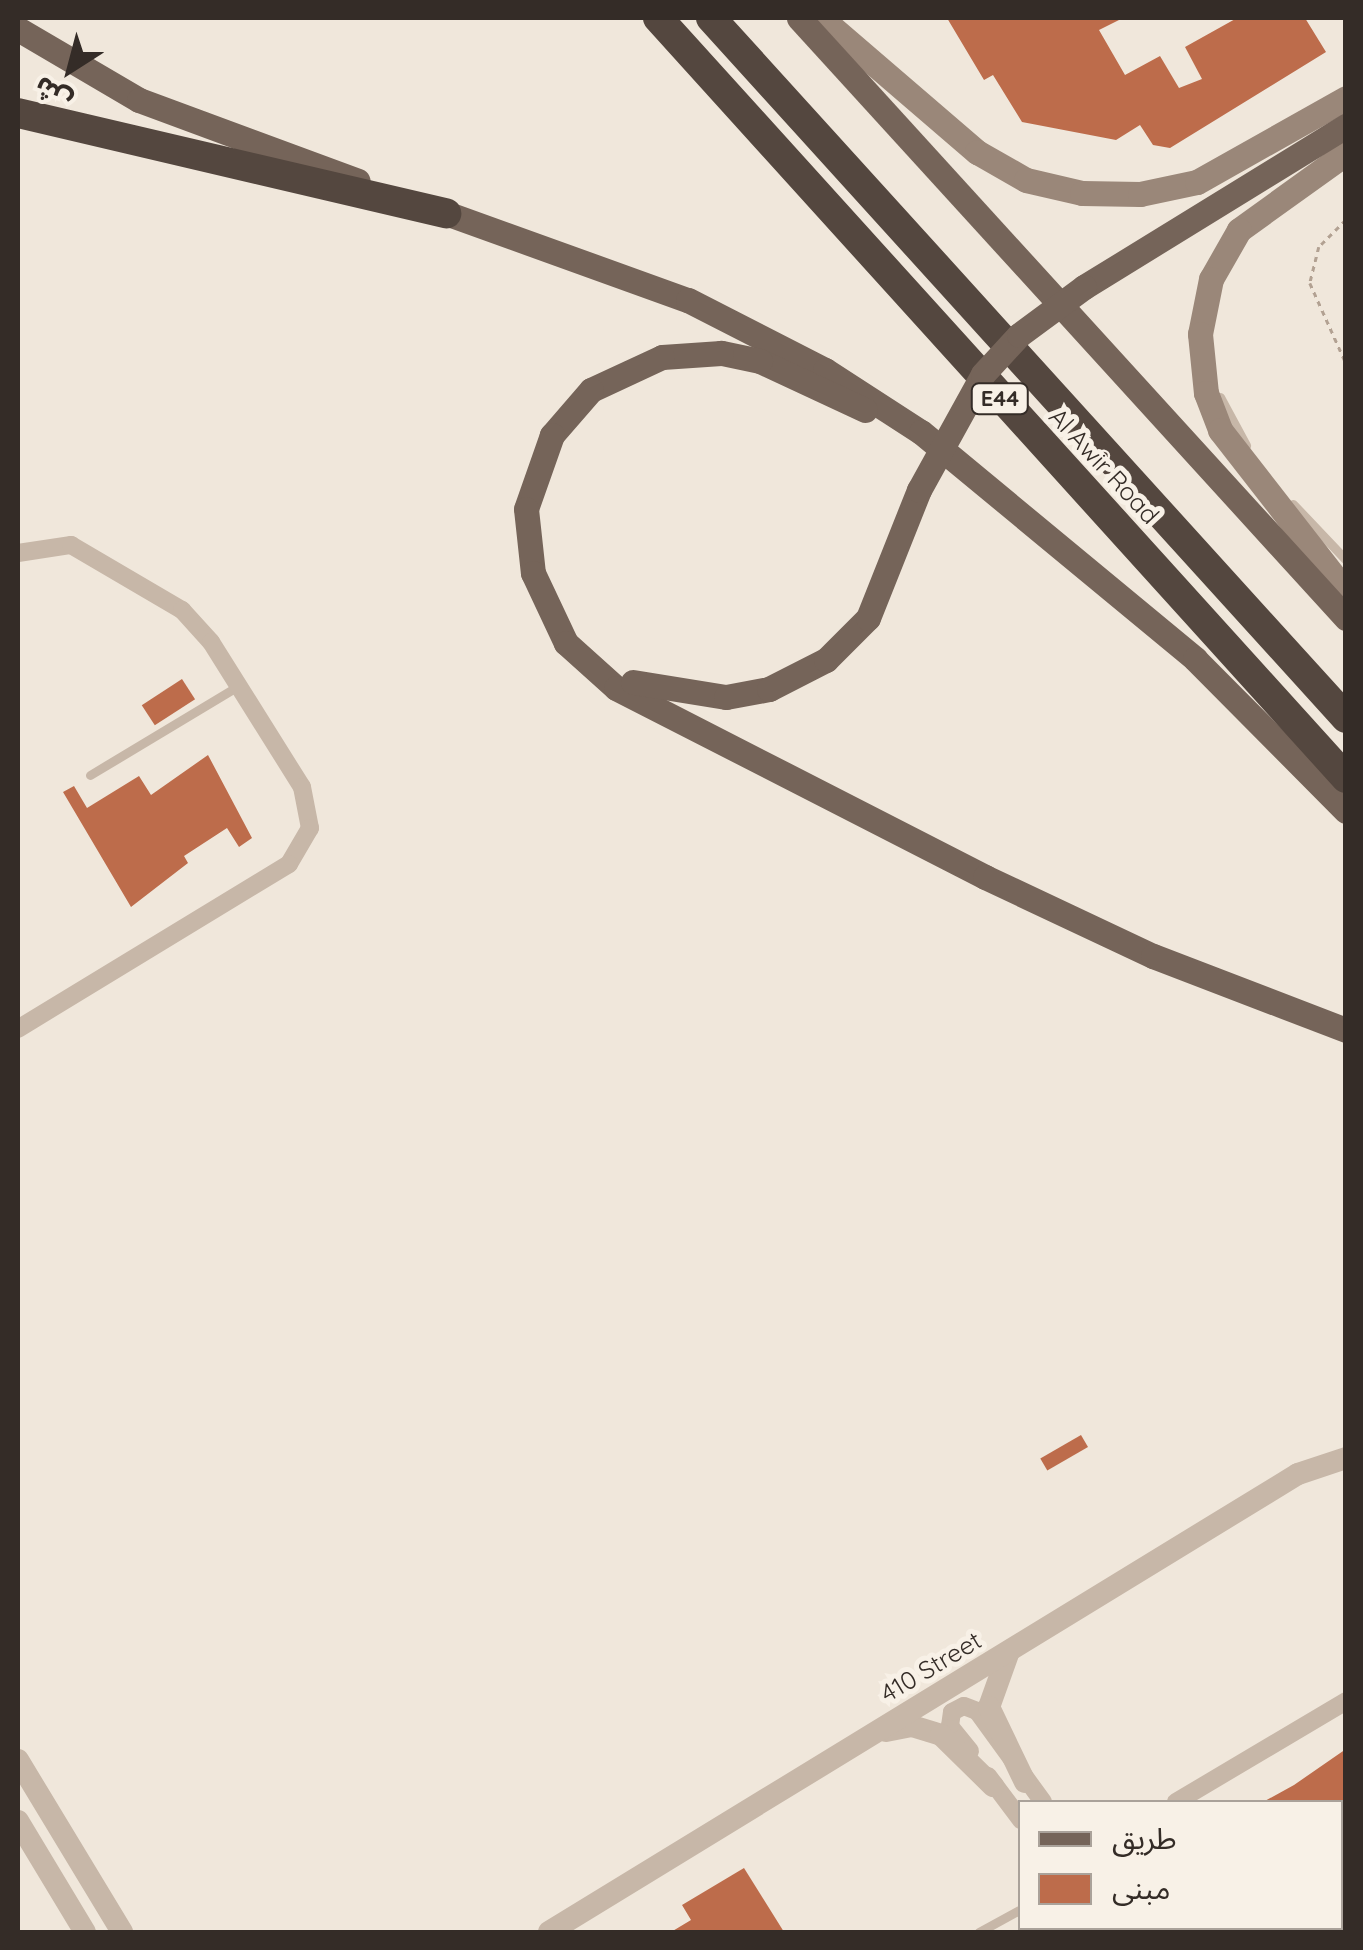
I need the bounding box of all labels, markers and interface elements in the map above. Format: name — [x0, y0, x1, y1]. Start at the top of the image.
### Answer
north arrow — [20, 20, 120, 120]
text: ش — [26, 69, 78, 120]
road number: E44 — [970, 382, 1030, 416]
street label: Al Awir Road — [1043, 402, 1165, 530]
street label: 410 Street — [875, 1625, 987, 1709]
legend — [1018, 1800, 1343, 1930]
text: طريق — [1112, 1819, 1177, 1857]
text: مبنى — [1112, 1869, 1170, 1907]

